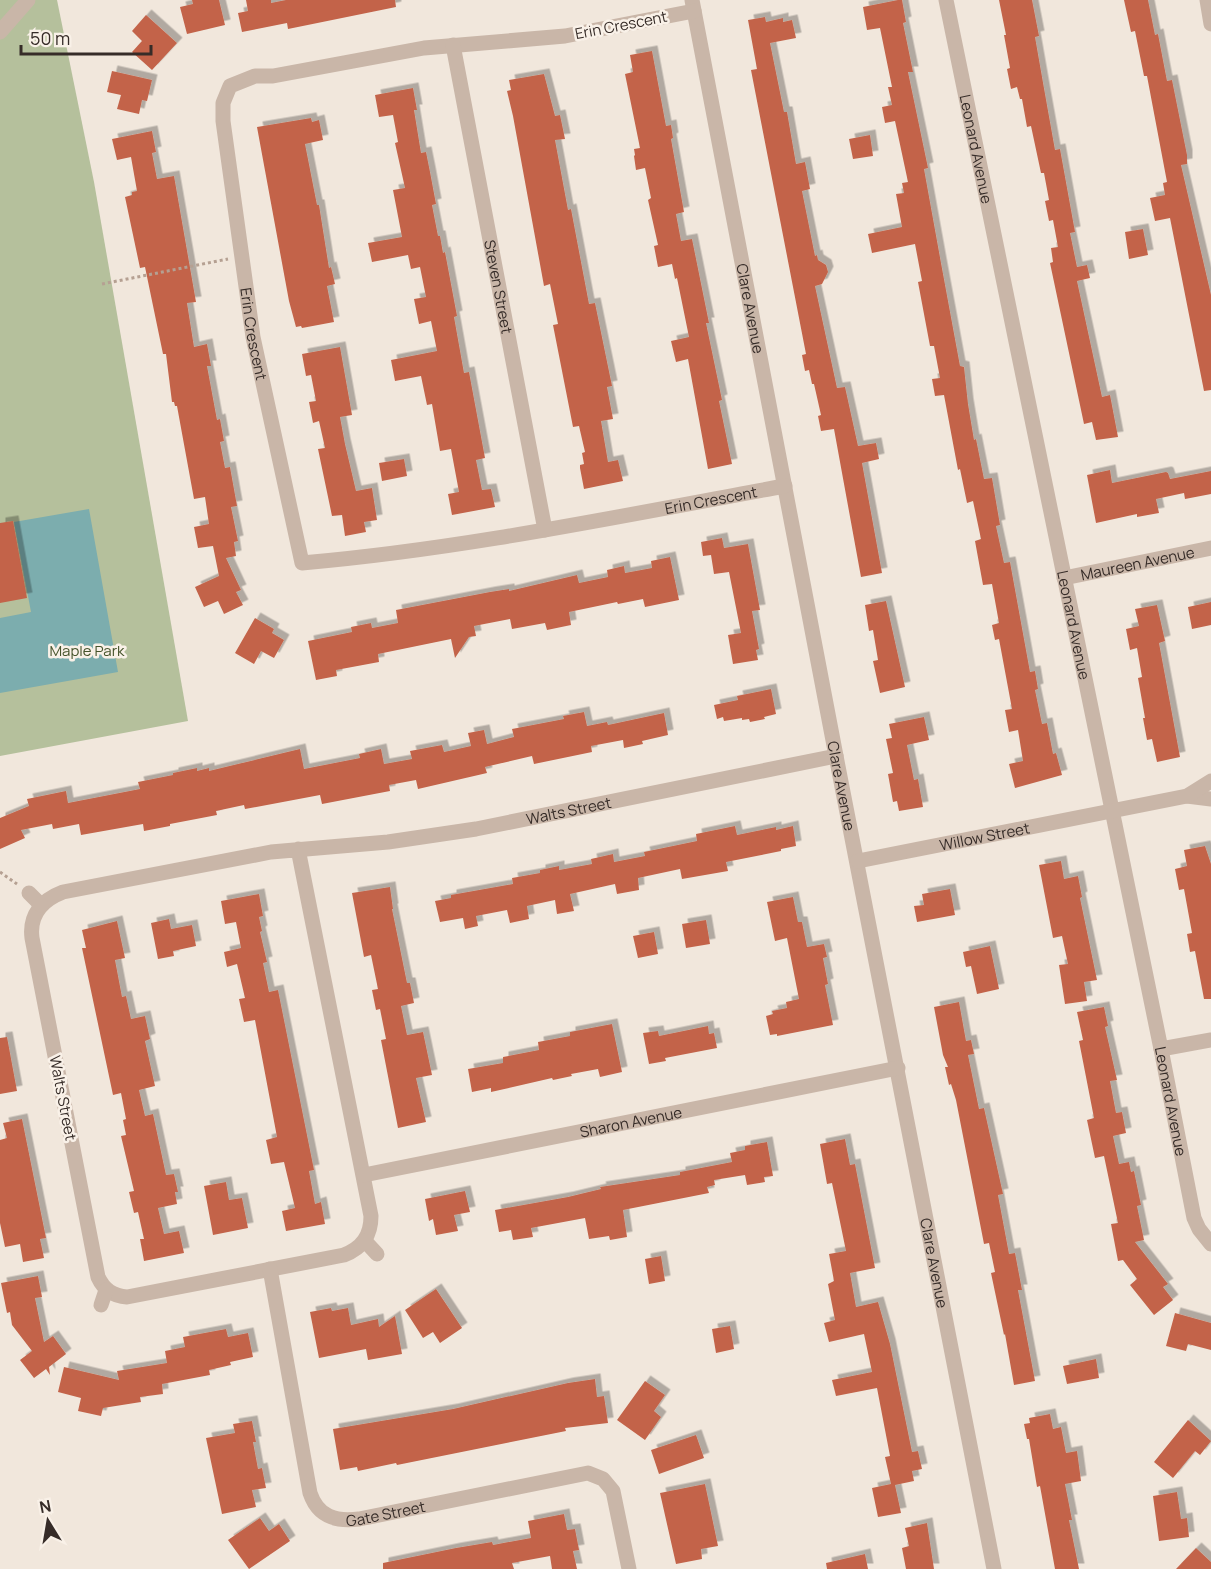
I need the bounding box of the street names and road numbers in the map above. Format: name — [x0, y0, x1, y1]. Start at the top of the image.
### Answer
street label: Erin Crescent — [573, 6, 669, 44]
street label: Leonard Avenue — [955, 92, 998, 206]
street label: Steven Street — [480, 238, 518, 335]
street label: Clare Avenue — [732, 262, 770, 355]
street label: Erin Crescent — [236, 286, 273, 382]
street label: Erin Crescent — [663, 481, 759, 519]
street label: Maureen Avenue — [1079, 541, 1197, 585]
street label: Leonard Avenue — [1053, 568, 1096, 682]
street label: Clare Avenue — [823, 739, 861, 833]
street label: Walts Street — [524, 791, 613, 829]
street label: Willow Street — [938, 817, 1031, 855]
street label: Leonard Avenue — [1150, 1045, 1192, 1158]
street label: Walts Street — [44, 1054, 82, 1142]
street label: Sharon Avenue — [578, 1101, 684, 1142]
street label: Clare Avenue — [916, 1216, 954, 1310]
street label: Gate Street — [345, 1495, 427, 1530]

